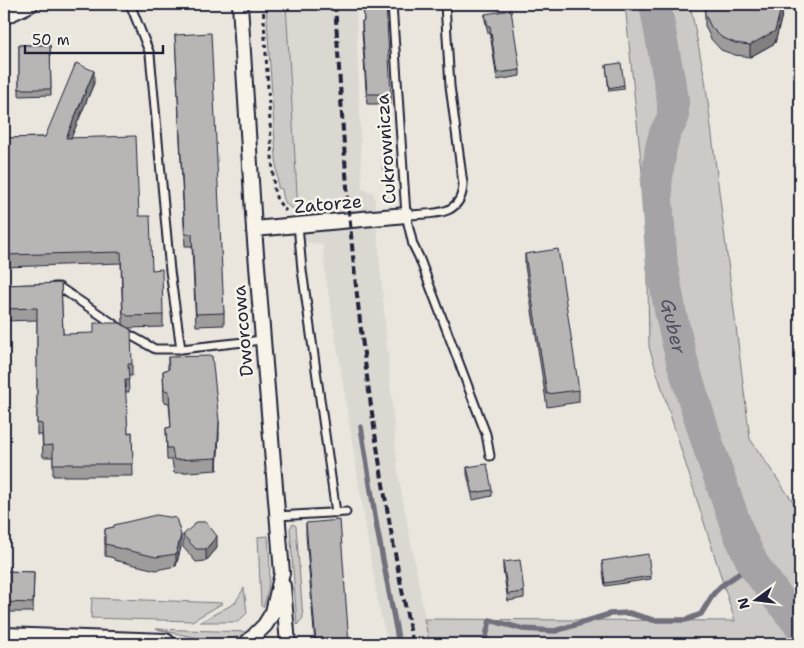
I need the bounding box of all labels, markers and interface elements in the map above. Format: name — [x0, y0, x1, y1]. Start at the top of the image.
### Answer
scale bar — [25, 22, 162, 54]
text: 50 m — [32, 30, 70, 50]
street label: Cukrownicza — [370, 93, 402, 205]
street label: Zatorze — [293, 189, 363, 219]
street label: Dworcowa — [227, 284, 259, 378]
water label: Guber — [655, 297, 692, 357]
north arrow — [732, 576, 782, 626]
text: N — [733, 596, 754, 611]

